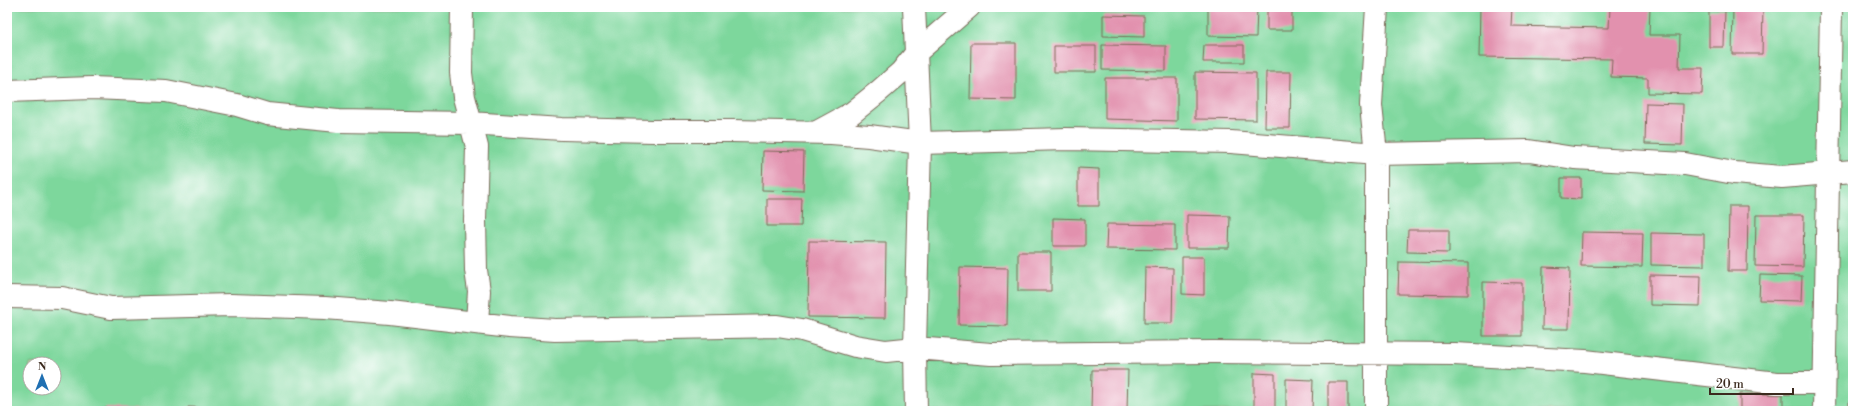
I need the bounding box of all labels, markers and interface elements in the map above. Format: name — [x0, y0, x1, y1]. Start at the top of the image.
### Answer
north arrow — [22, 356, 62, 396]
text: N — [38, 360, 47, 374]
scale bar — [1710, 370, 1793, 396]
text: 20 m — [1716, 377, 1744, 392]

